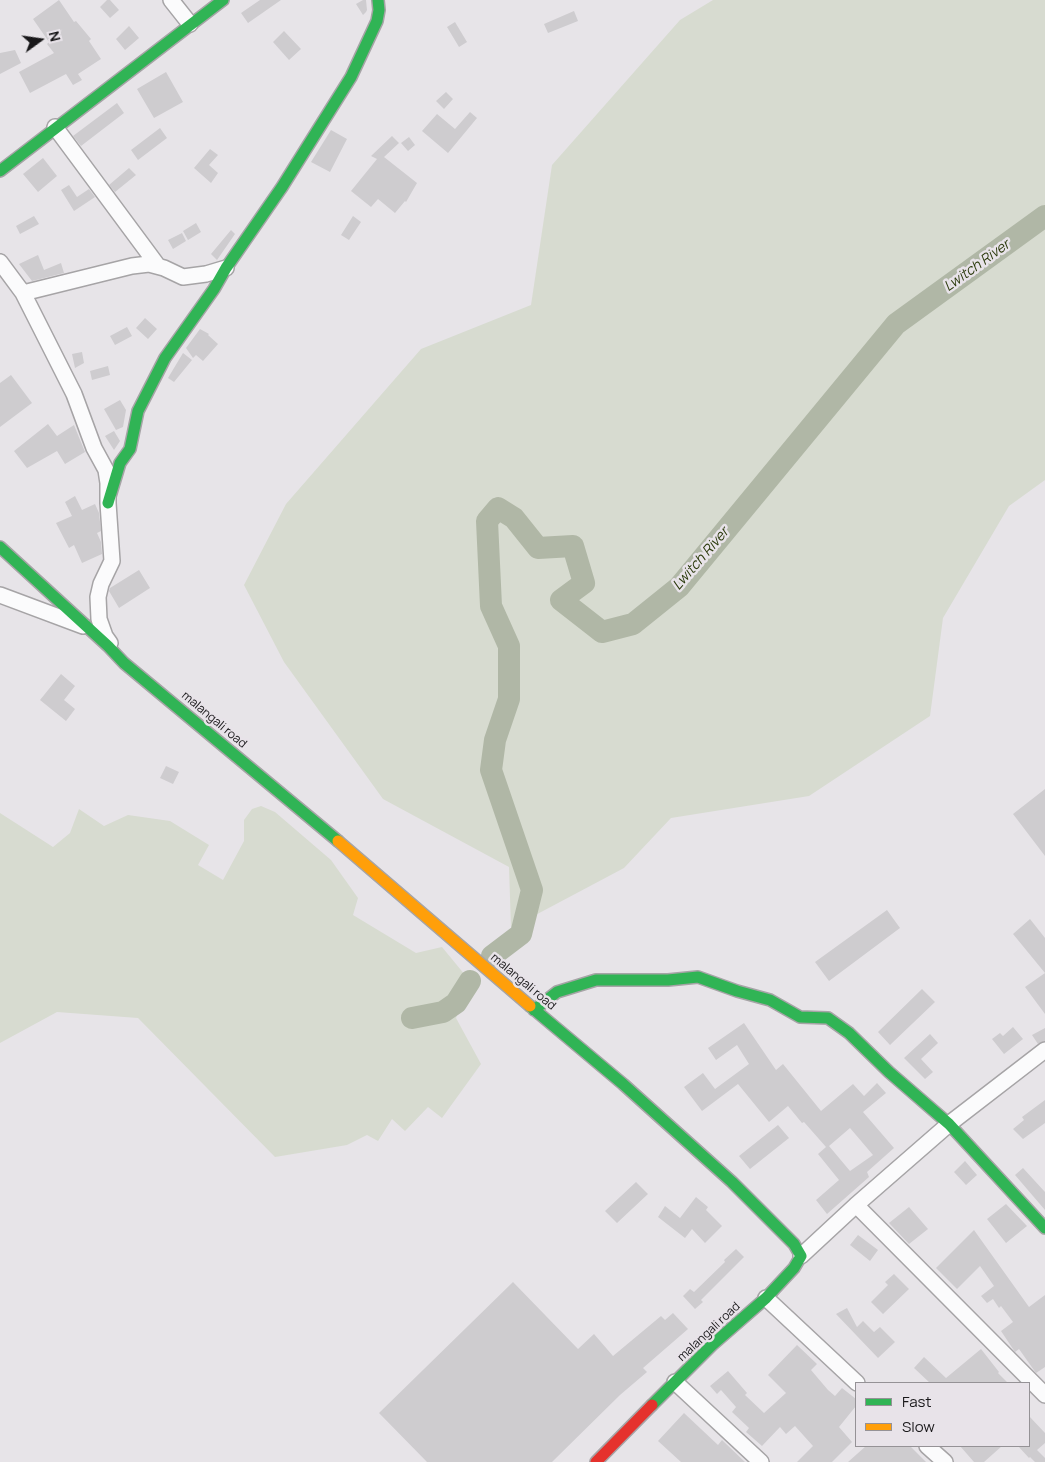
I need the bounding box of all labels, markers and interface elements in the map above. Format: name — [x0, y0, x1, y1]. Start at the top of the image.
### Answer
north arrow — [15, 15, 65, 65]
text: N — [45, 29, 65, 43]
water label: Lwitch River — [941, 237, 1013, 295]
water label: Lwitch River — [669, 524, 733, 594]
street label: malangali road — [179, 689, 249, 751]
street label: malangali road — [488, 951, 558, 1013]
street label: malangali road — [675, 1299, 743, 1365]
legend — [855, 1382, 1030, 1447]
text: Fast — [902, 1391, 931, 1412]
text: Slow — [902, 1416, 935, 1437]

